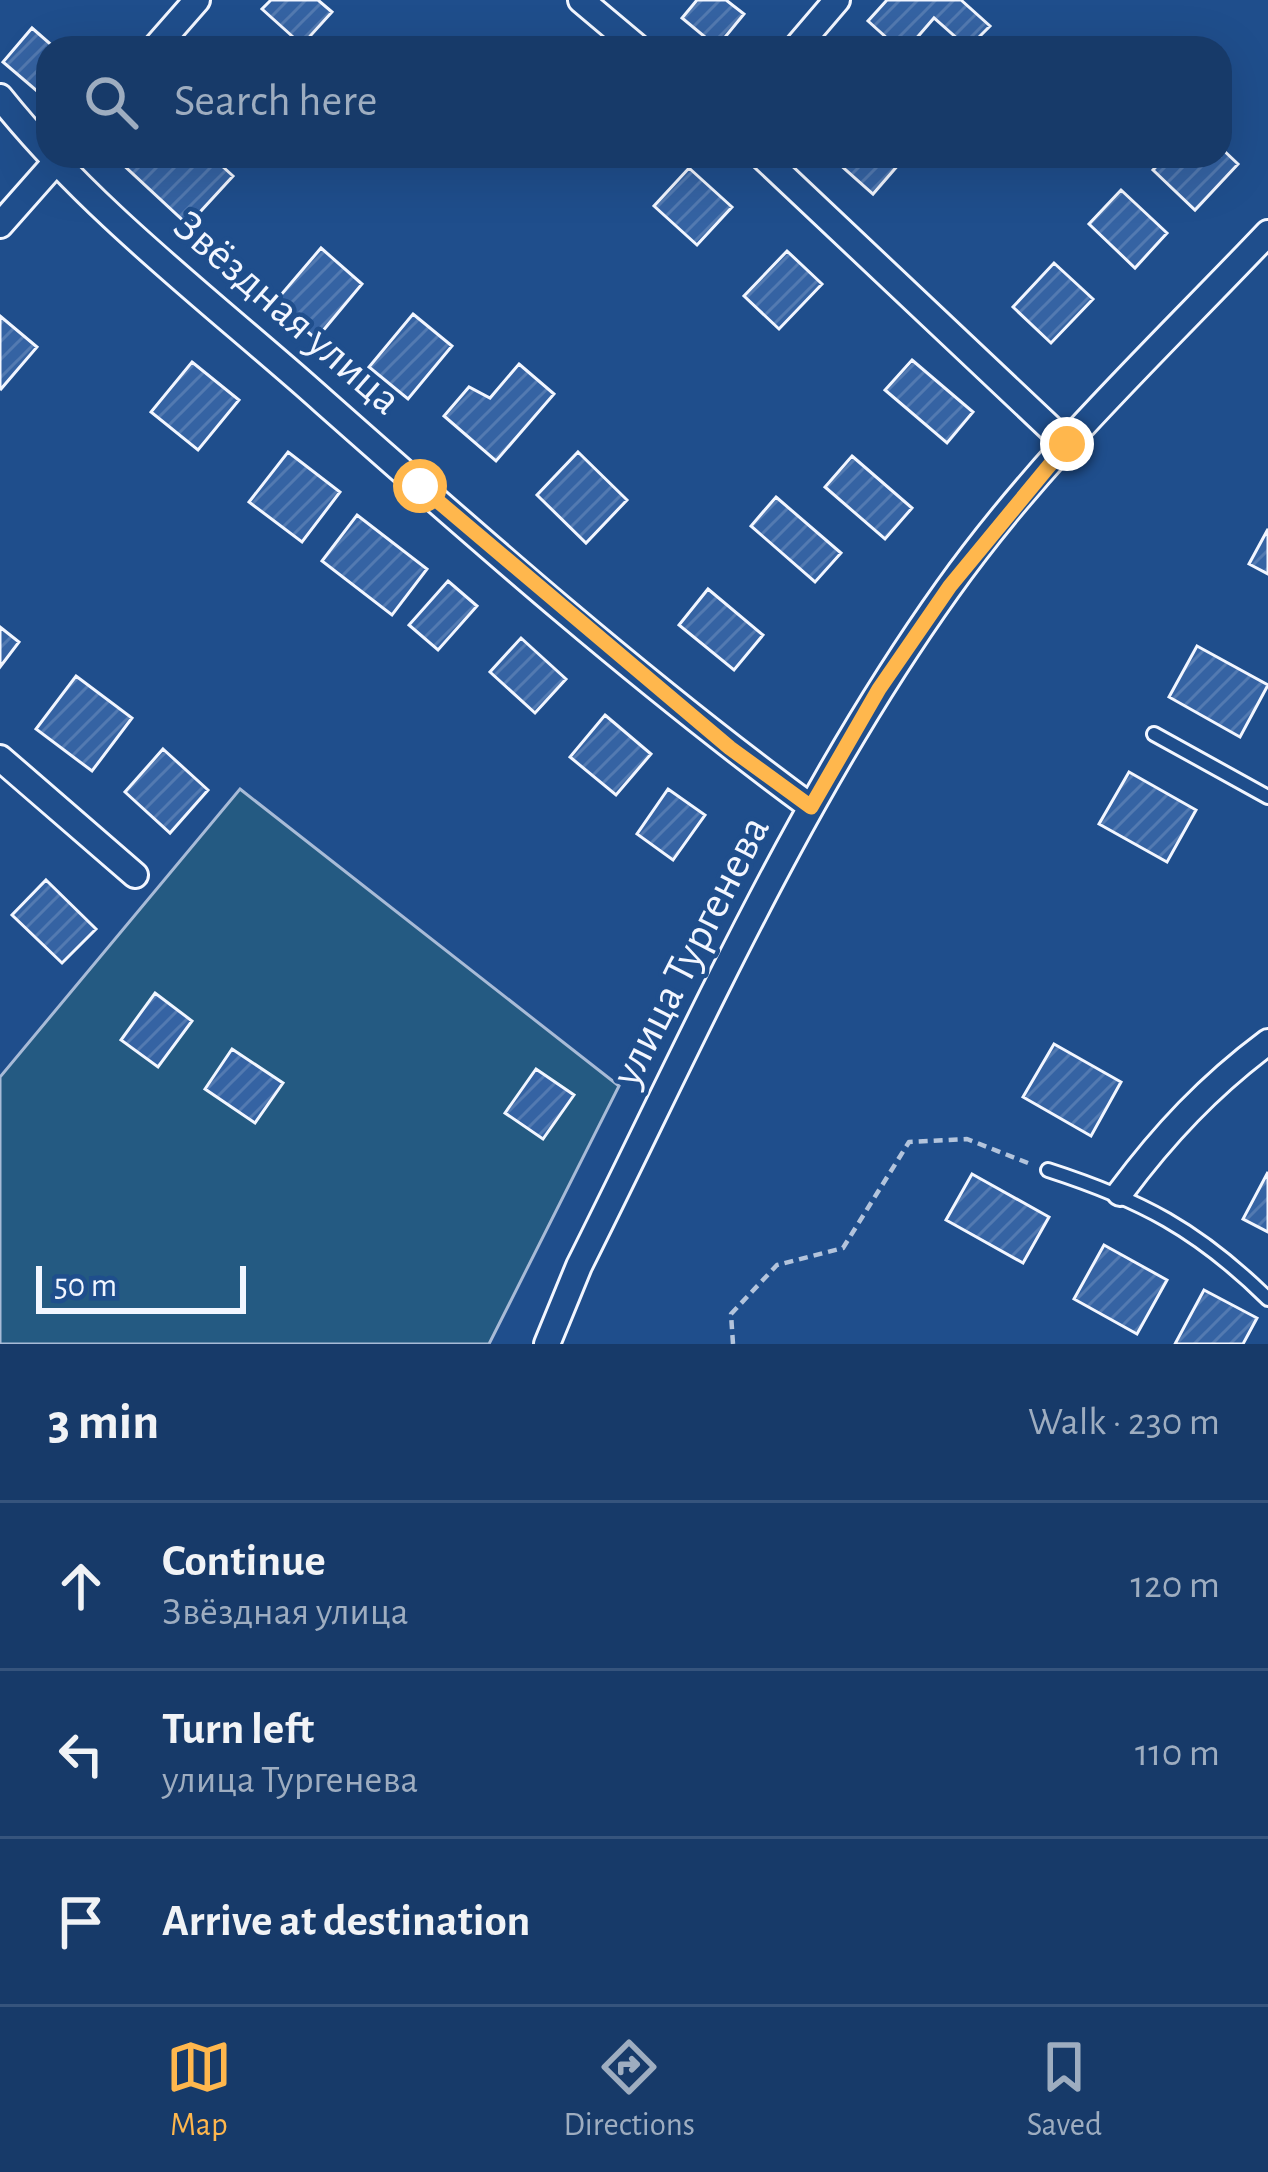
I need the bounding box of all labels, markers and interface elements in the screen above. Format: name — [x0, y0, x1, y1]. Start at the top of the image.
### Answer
search box — [36, 36, 1232, 168]
icon: search — [78, 69, 144, 135]
text: Search here — [174, 79, 377, 124]
street label: Звёздная улица — [165, 203, 409, 423]
route end — [1040, 417, 1094, 471]
route start — [393, 459, 447, 513]
street label: улица Тургенева — [603, 809, 778, 1094]
scale bar — [36, 1260, 246, 1313]
text: 50 m — [54, 1270, 117, 1303]
text: 3 min — [48, 1397, 159, 1448]
text: Walk · 230 m — [1028, 1403, 1220, 1442]
text: Continue — [162, 1539, 326, 1584]
icon: ahead — [48, 1553, 114, 1619]
text: 120 m — [1131, 1566, 1220, 1605]
text: Звёздная улица — [162, 1593, 409, 1632]
text: Turn left — [162, 1707, 314, 1752]
icon: left — [48, 1721, 114, 1787]
text: 110 m — [1135, 1734, 1220, 1773]
text: улица Тургенева — [162, 1761, 418, 1800]
icon: arrive — [48, 1889, 114, 1955]
text: Arrive at destination — [162, 1899, 530, 1944]
tab: Map — [166, 2034, 232, 2146]
tab: Directions — [563, 2034, 695, 2146]
tab: Saved — [1027, 2034, 1102, 2146]

